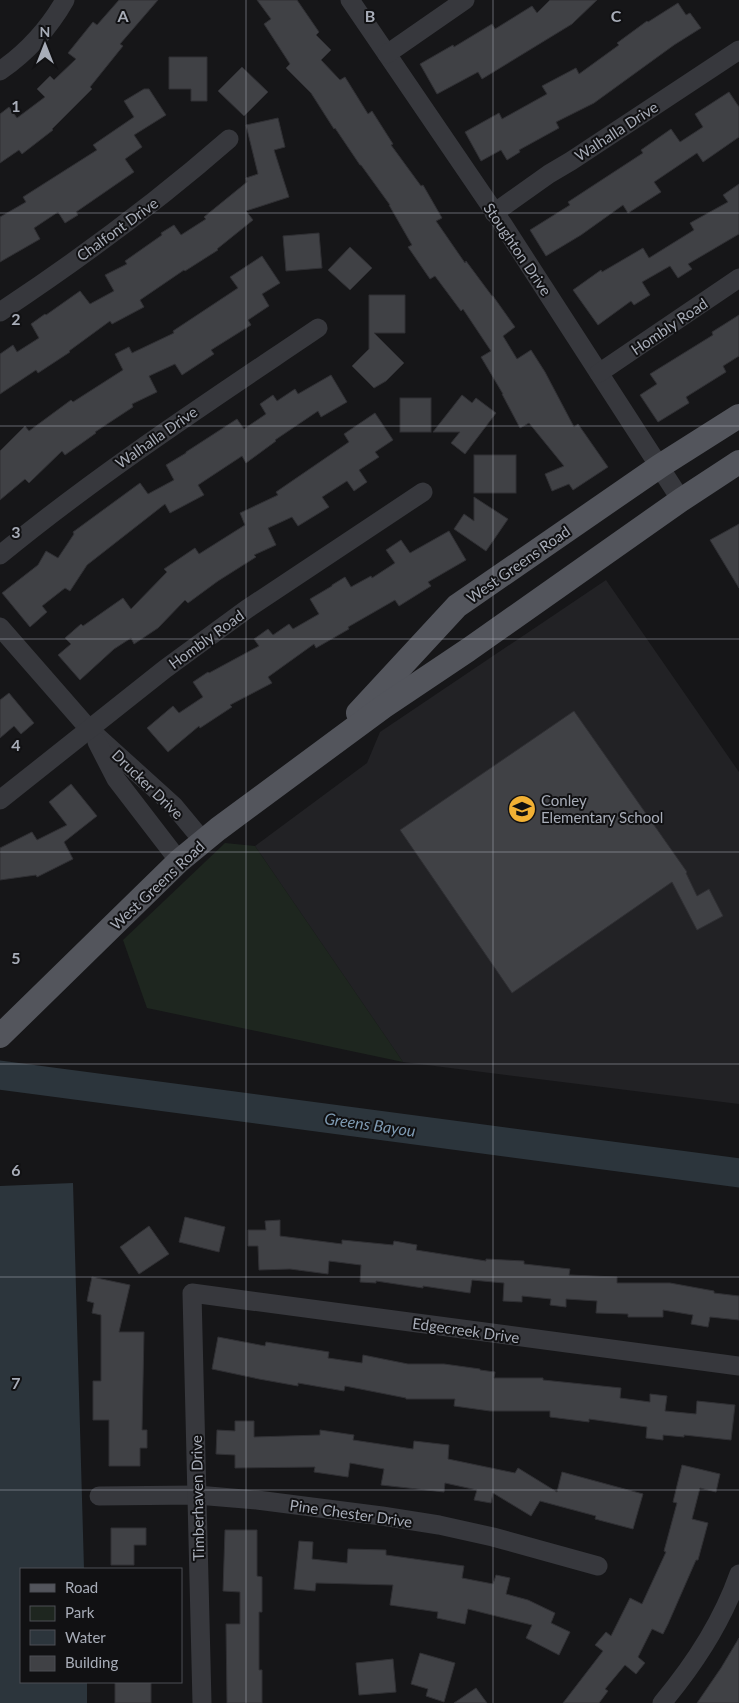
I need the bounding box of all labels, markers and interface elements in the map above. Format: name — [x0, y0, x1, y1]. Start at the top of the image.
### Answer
text: A — [116, 6, 129, 25]
text: B — [365, 6, 375, 25]
text: C — [611, 6, 622, 25]
north arrow — [20, 20, 70, 70]
text: N — [40, 23, 50, 40]
text: 1 — [11, 96, 21, 115]
street label: Walhalla Drive — [571, 97, 661, 165]
street label: Chalfont Drive — [73, 193, 161, 265]
street label: Stoughton Drive — [480, 199, 556, 299]
street label: Hombly Road — [627, 294, 711, 358]
text: 2 — [11, 309, 21, 328]
street label: Walhalla Drive — [112, 402, 200, 472]
text: 3 — [11, 522, 21, 541]
street label: West Greens Road — [463, 522, 573, 606]
street label: Hombly Road — [165, 606, 247, 672]
text: 4 — [11, 735, 21, 754]
street label: Drucker Drive — [109, 746, 187, 823]
place label: Conley Elementary School — [541, 791, 663, 826]
school or university icon: Conley Elementary School — [507, 794, 537, 824]
street label: West Greens Road — [106, 837, 208, 933]
text: 5 — [11, 948, 21, 967]
water label: Greens Bayou — [323, 1108, 417, 1140]
text: 6 — [11, 1160, 21, 1179]
street label: Edgecreek Drive — [411, 1314, 521, 1346]
text: 7 — [11, 1373, 21, 1392]
street label: Timberhaven Drive — [187, 1435, 207, 1561]
street label: Pine Chester Drive — [289, 1495, 413, 1531]
legend — [20, 1568, 182, 1683]
text: Road — [65, 1578, 98, 1596]
text: Park — [65, 1603, 95, 1621]
text: Water — [65, 1628, 106, 1646]
text: Building — [65, 1653, 118, 1671]

